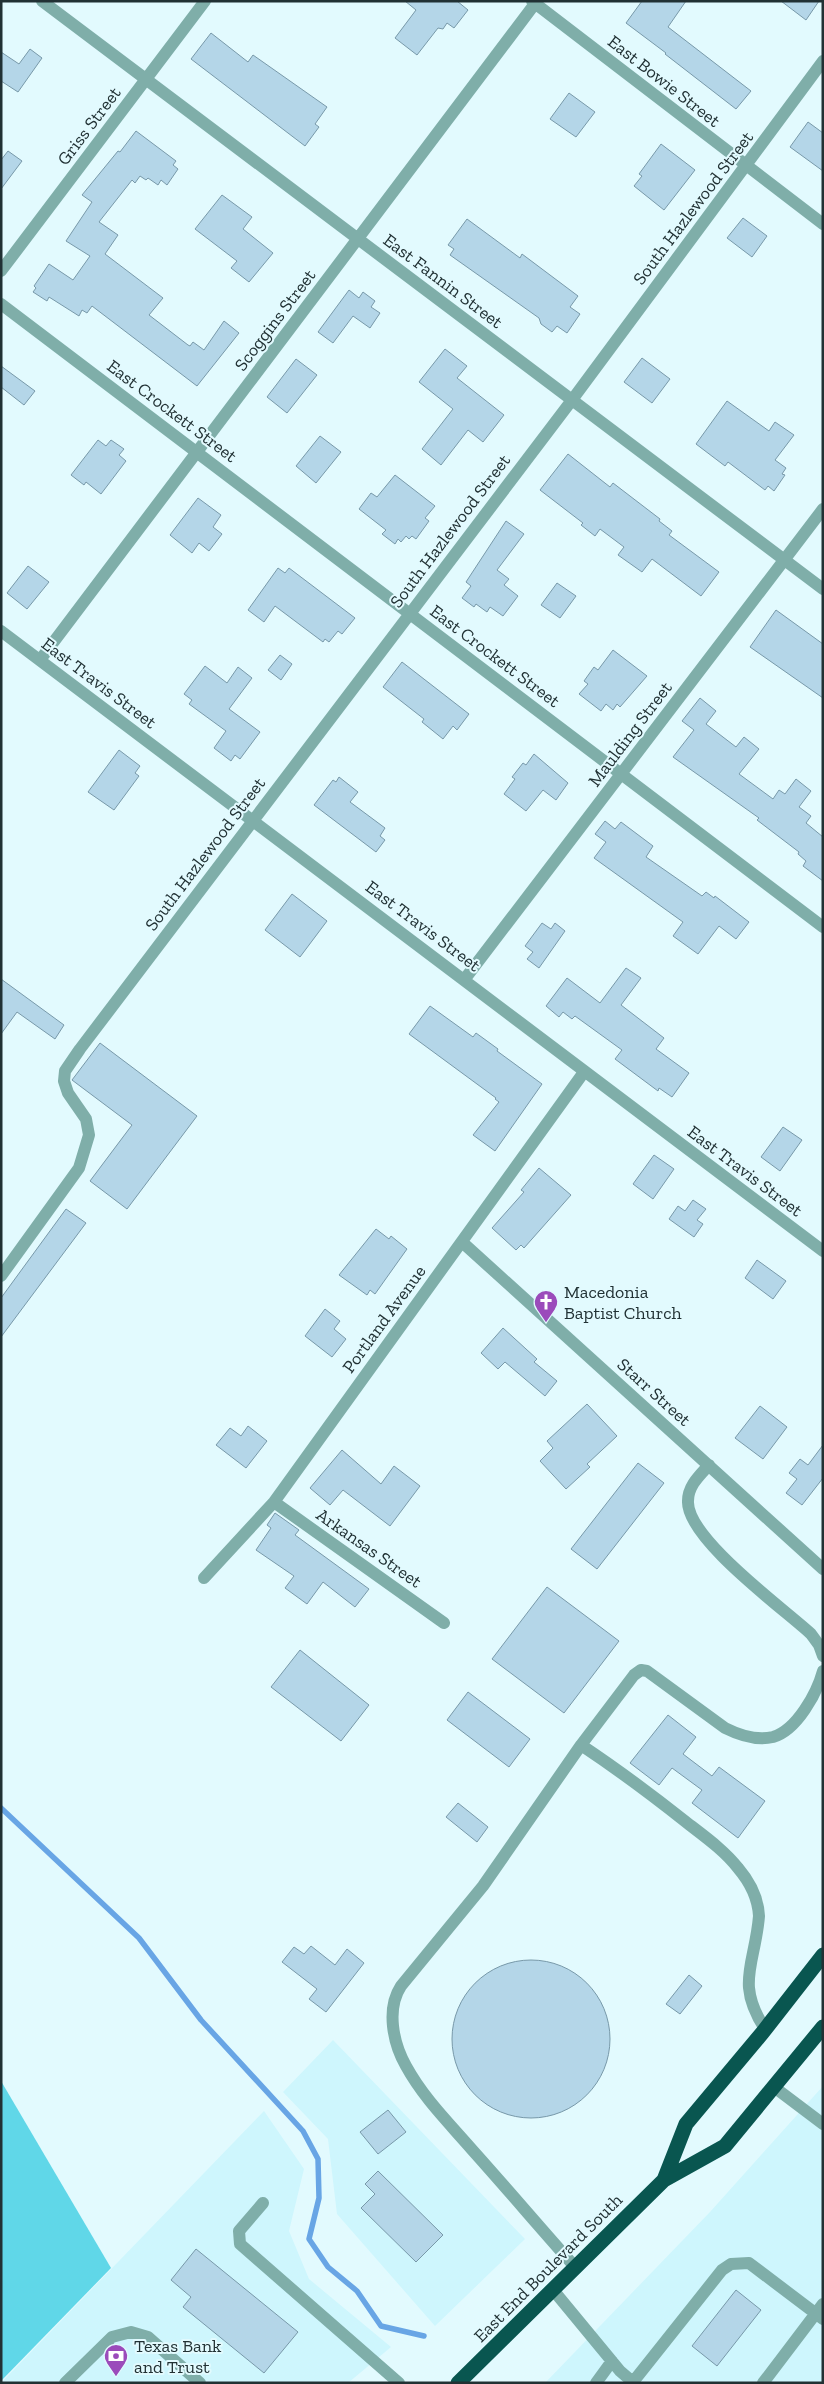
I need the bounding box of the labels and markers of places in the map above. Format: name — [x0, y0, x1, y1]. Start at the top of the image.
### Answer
place label: Macedonia Baptist Church — [564, 1281, 682, 1324]
church icon: Macedonia Baptist Church — [533, 1289, 559, 1323]
place label: Texas Bank and Trust — [134, 2335, 222, 2378]
bank icon: Texas Bank and Trust — [103, 2343, 129, 2377]

